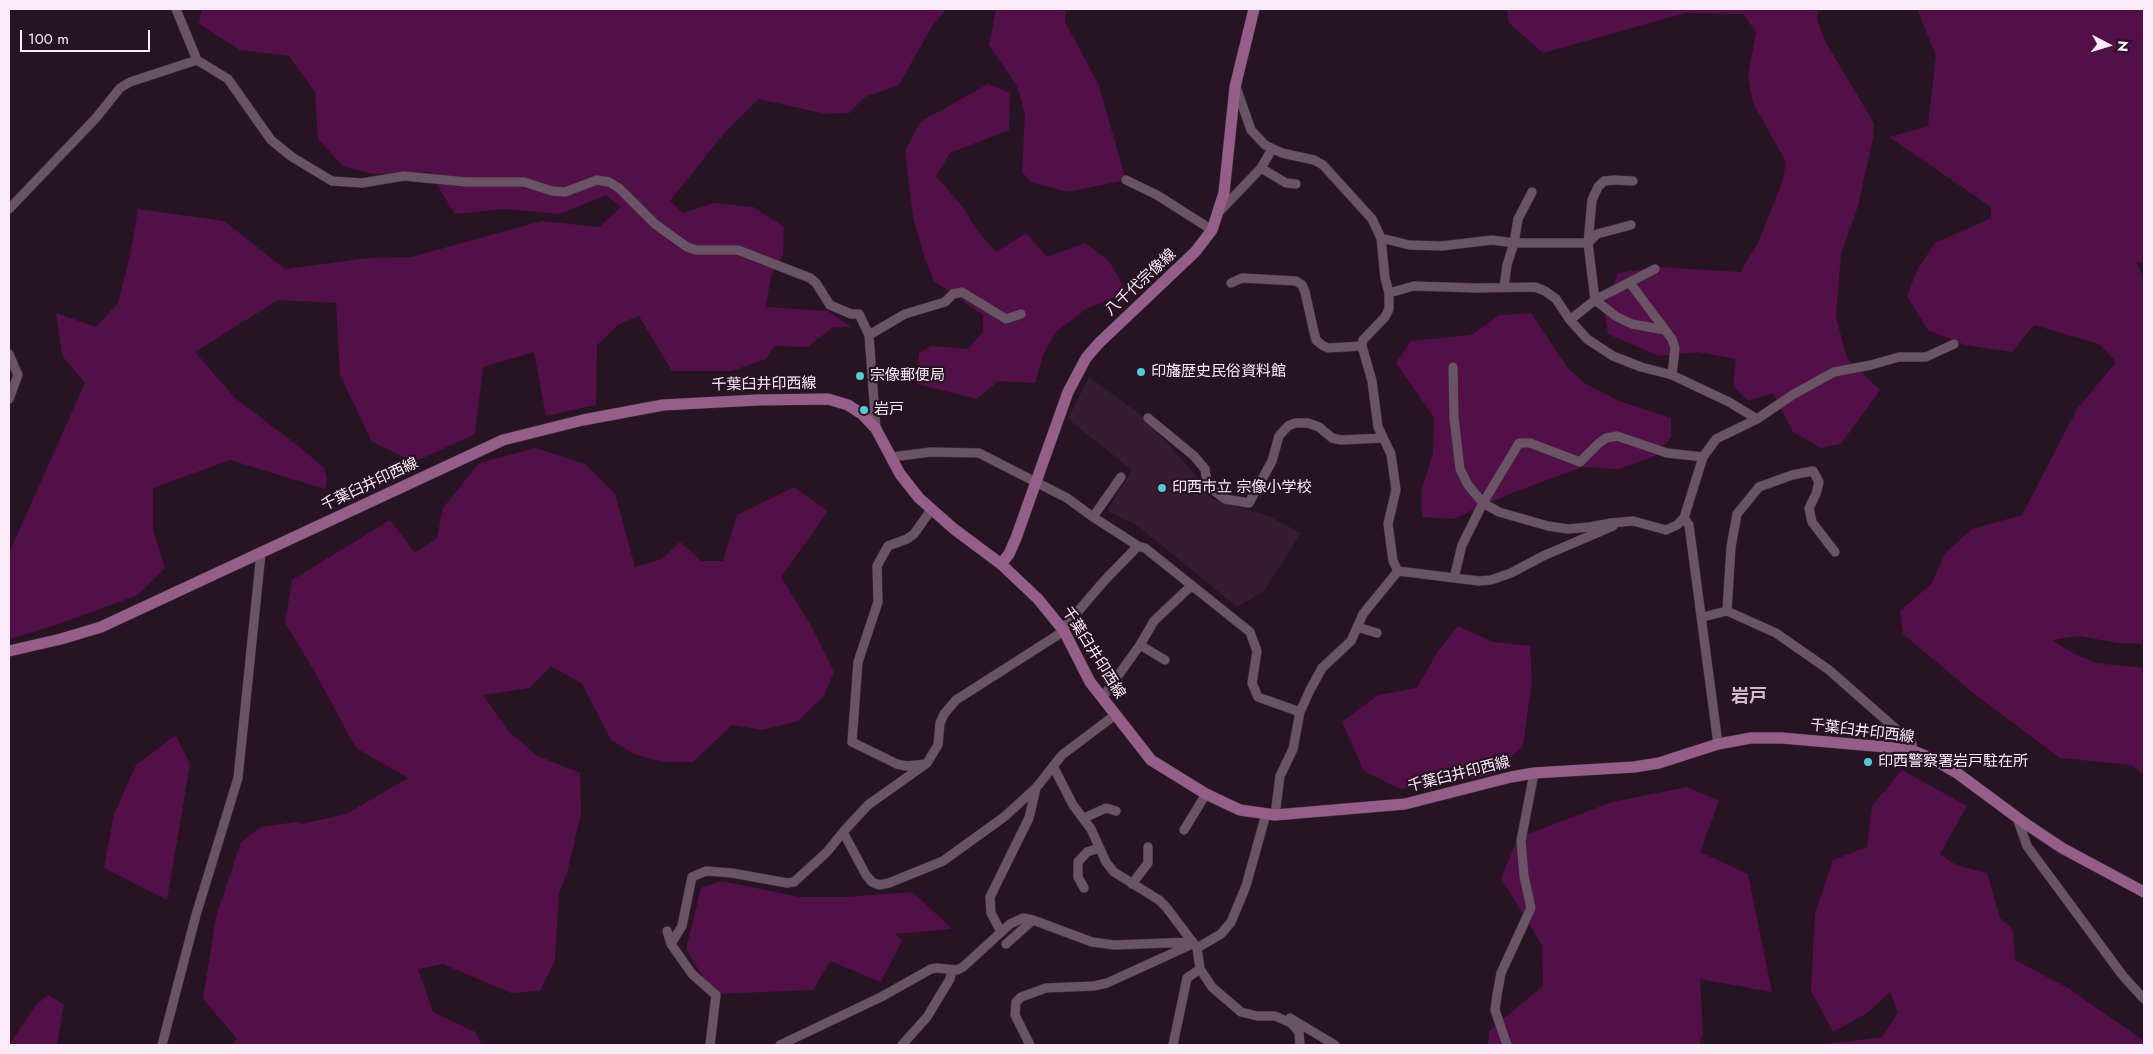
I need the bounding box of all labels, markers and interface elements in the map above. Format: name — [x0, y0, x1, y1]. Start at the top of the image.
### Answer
scale bar — [22, 20, 152, 52]
north arrow — [2083, 20, 2133, 70]
text: 100 m — [28, 28, 69, 50]
text: N — [2112, 40, 2133, 53]
street label: 八千代宗像線 — [1102, 246, 1180, 320]
place label: 印旛歴史民俗資料館 — [1151, 363, 1286, 381]
marker: 印旛歴史民俗資料館 — [1135, 366, 1147, 378]
place label: 宗像郵便局 — [870, 367, 945, 385]
marker: 宗像郵便局 — [854, 370, 866, 382]
street label: 千葉臼井印西線 — [711, 375, 817, 395]
place label: 岩戸 — [874, 401, 904, 419]
marker: 岩戸 — [858, 404, 870, 416]
street label: 千葉臼井印西線 — [319, 455, 421, 515]
place label: 印西市立 宗像小学校 — [1172, 479, 1311, 497]
marker: 印西市立 宗像小学校 — [1156, 482, 1168, 494]
street label: 千葉臼井印西線 — [1058, 604, 1128, 702]
district label: 岩戸 — [1731, 687, 1767, 709]
street label: 千葉臼井印西線 — [1809, 717, 1915, 747]
place label: 印西警察署岩戸駐在所 — [1878, 753, 2028, 771]
street label: 千葉臼井印西線 — [1406, 754, 1512, 796]
marker: 印西警察署岩戸駐在所 — [1862, 756, 1874, 768]

